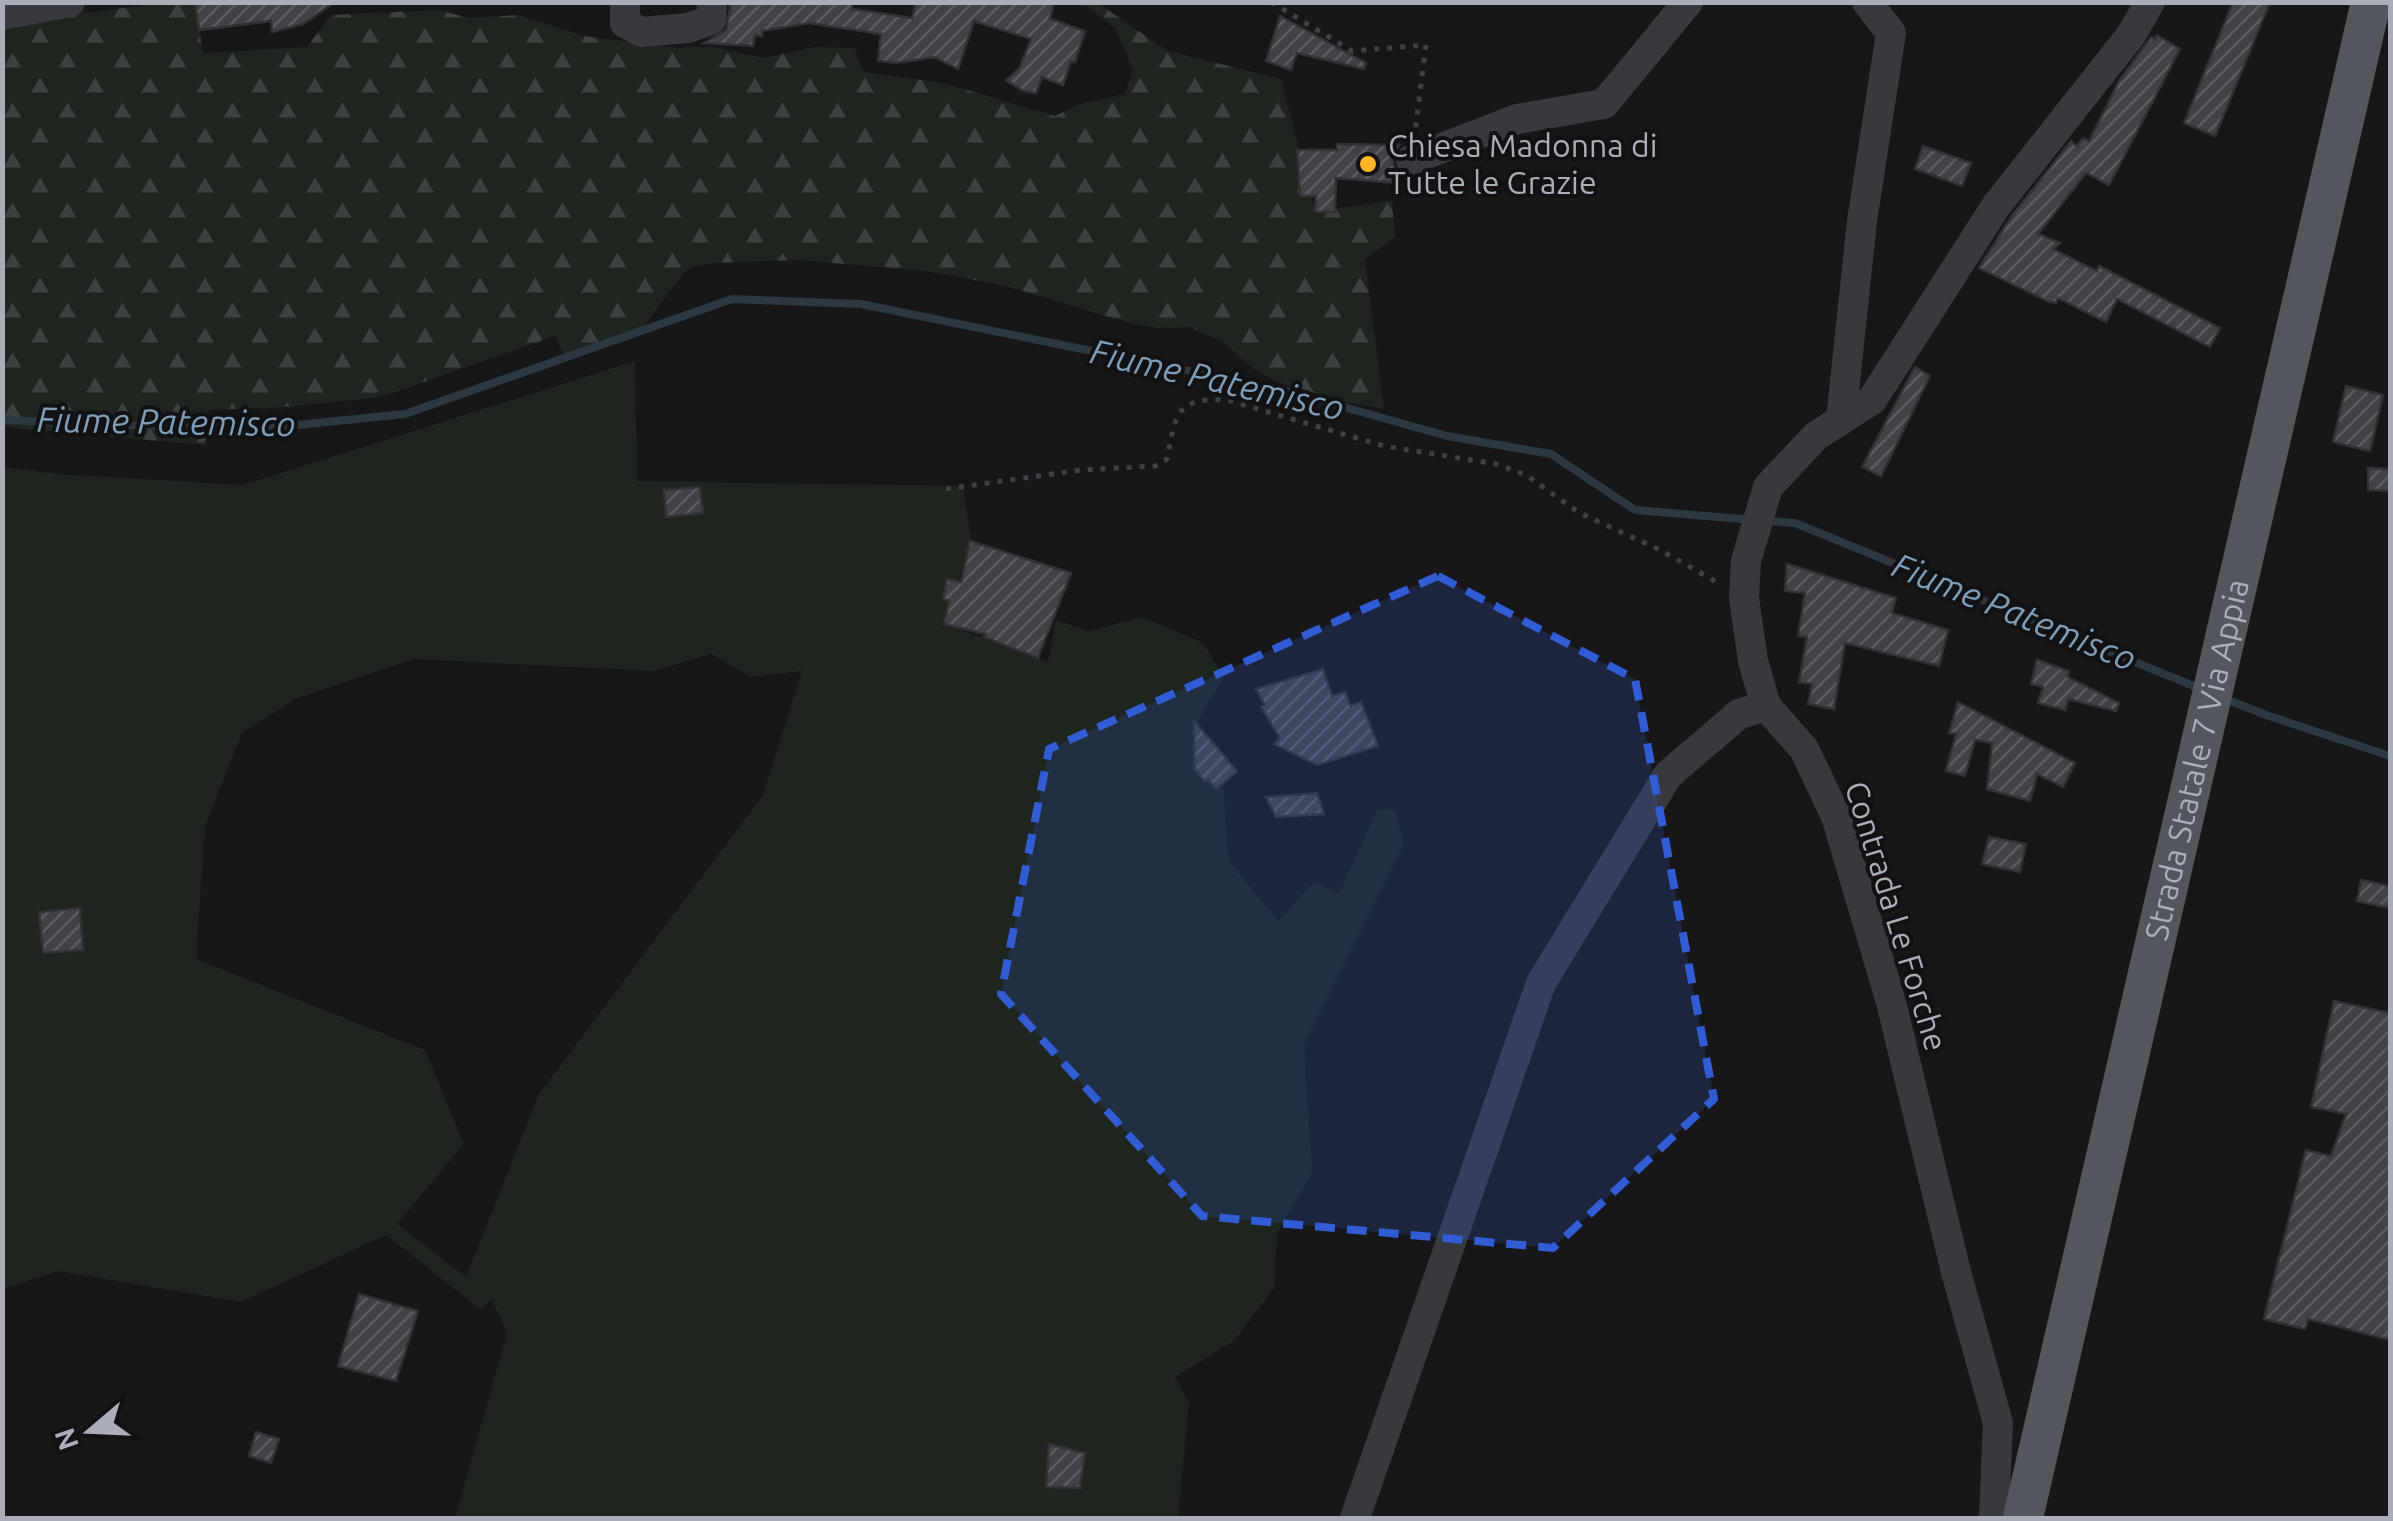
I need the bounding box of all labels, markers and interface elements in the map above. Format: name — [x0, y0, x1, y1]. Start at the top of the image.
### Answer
place label: Chiesa Madonna di Tutte le Grazie — [1388, 127, 1658, 200]
marker: Chiesa Madonna di Tutte le Grazie — [1357, 153, 1379, 175]
water label: Fiume Patemisco — [1087, 330, 1348, 428]
water label: Fiume Patemisco — [36, 399, 296, 443]
water label: Fiume Patemisco — [1887, 544, 2142, 678]
street label: Strada Statale 7 Via Appia — [2137, 575, 2255, 944]
street label: Contrada Le Forche — [1839, 777, 1955, 1055]
north arrow — [40, 1381, 140, 1481]
text: N — [48, 1424, 84, 1454]

